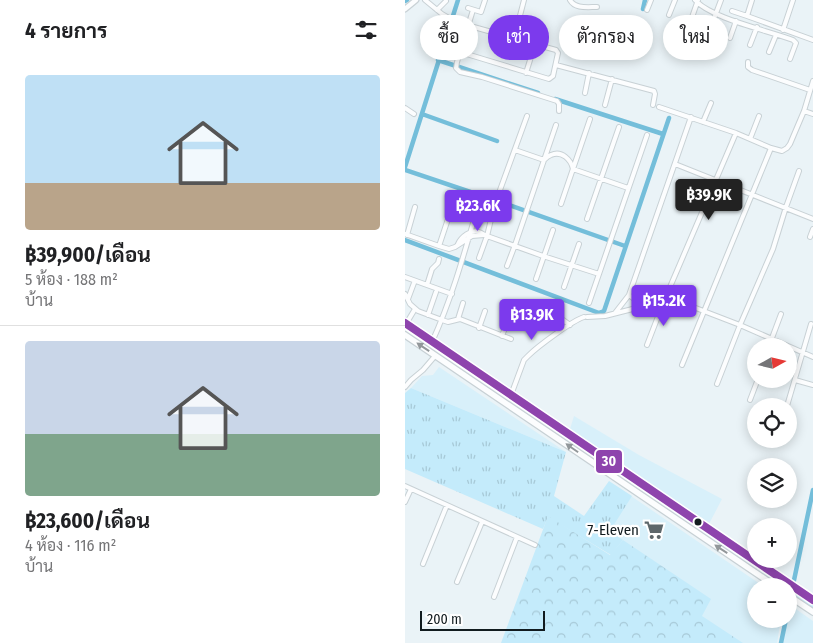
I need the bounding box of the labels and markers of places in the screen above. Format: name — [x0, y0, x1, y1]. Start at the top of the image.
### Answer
pin: ฿39.9K — [668, 178, 750, 221]
pin: ฿23.6K — [437, 190, 519, 232]
pin: ฿15.2K — [623, 284, 705, 327]
pin: ฿13.9K — [491, 298, 573, 341]
unlabelled marker — [693, 517, 703, 527]
supermarket icon: 7-Eleven — [643, 519, 665, 541]
place label: 7-Eleven — [587, 521, 639, 539]

